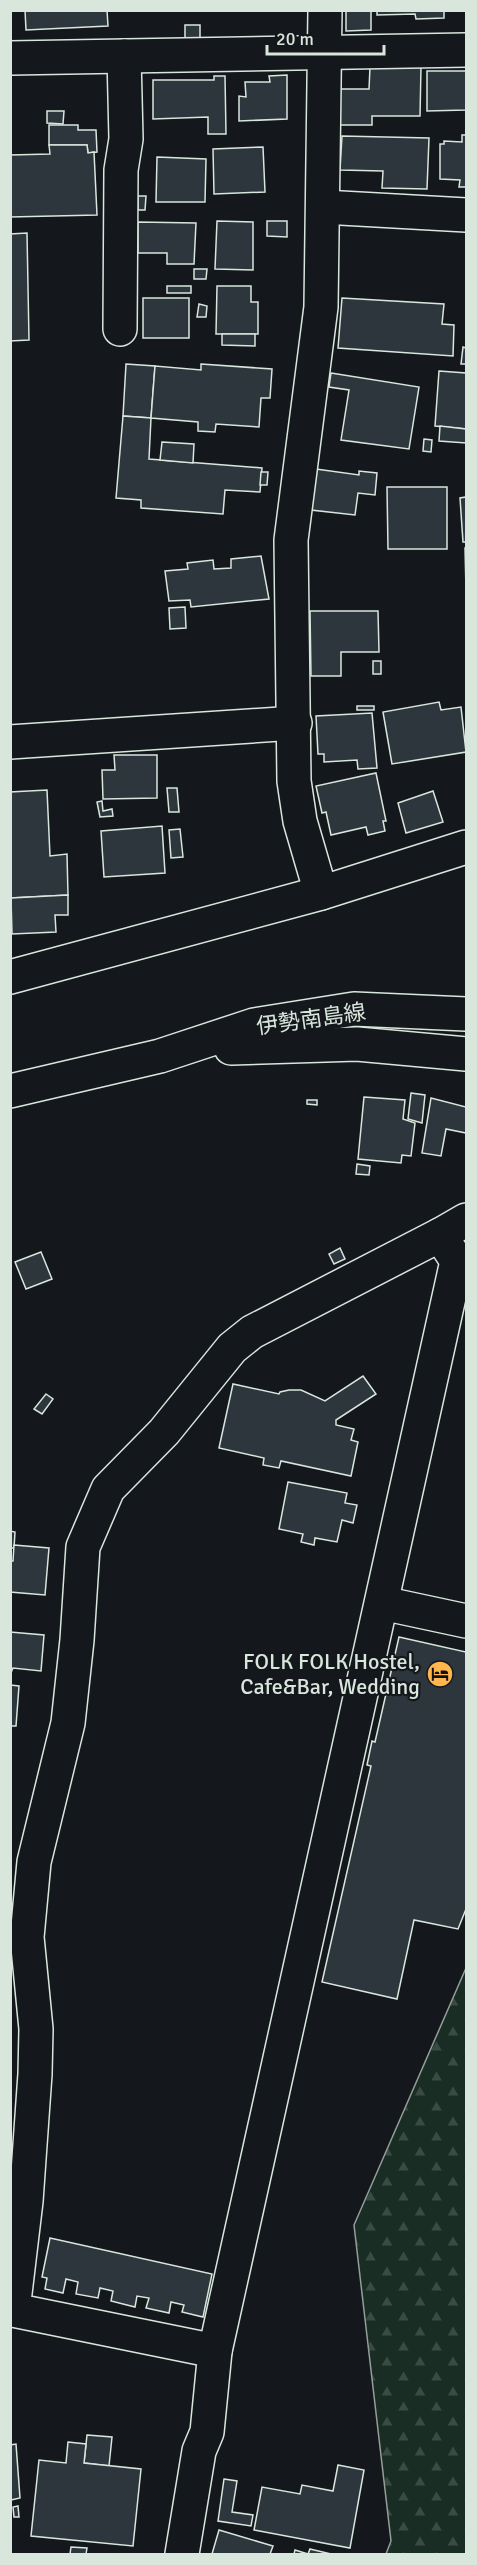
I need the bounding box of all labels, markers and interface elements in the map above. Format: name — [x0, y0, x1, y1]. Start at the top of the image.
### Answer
scale bar — [267, 18, 384, 56]
text: 20 m — [276, 28, 314, 50]
street label: 伊勢南島線 — [255, 998, 367, 1040]
place label: FOLK FOLK Hostel, Cafe&Bar, Wedding — [240, 1648, 420, 1700]
hotel icon: FOLK FOLK Hostel, Cafe&Bar, Wedding — [425, 1659, 455, 1689]

